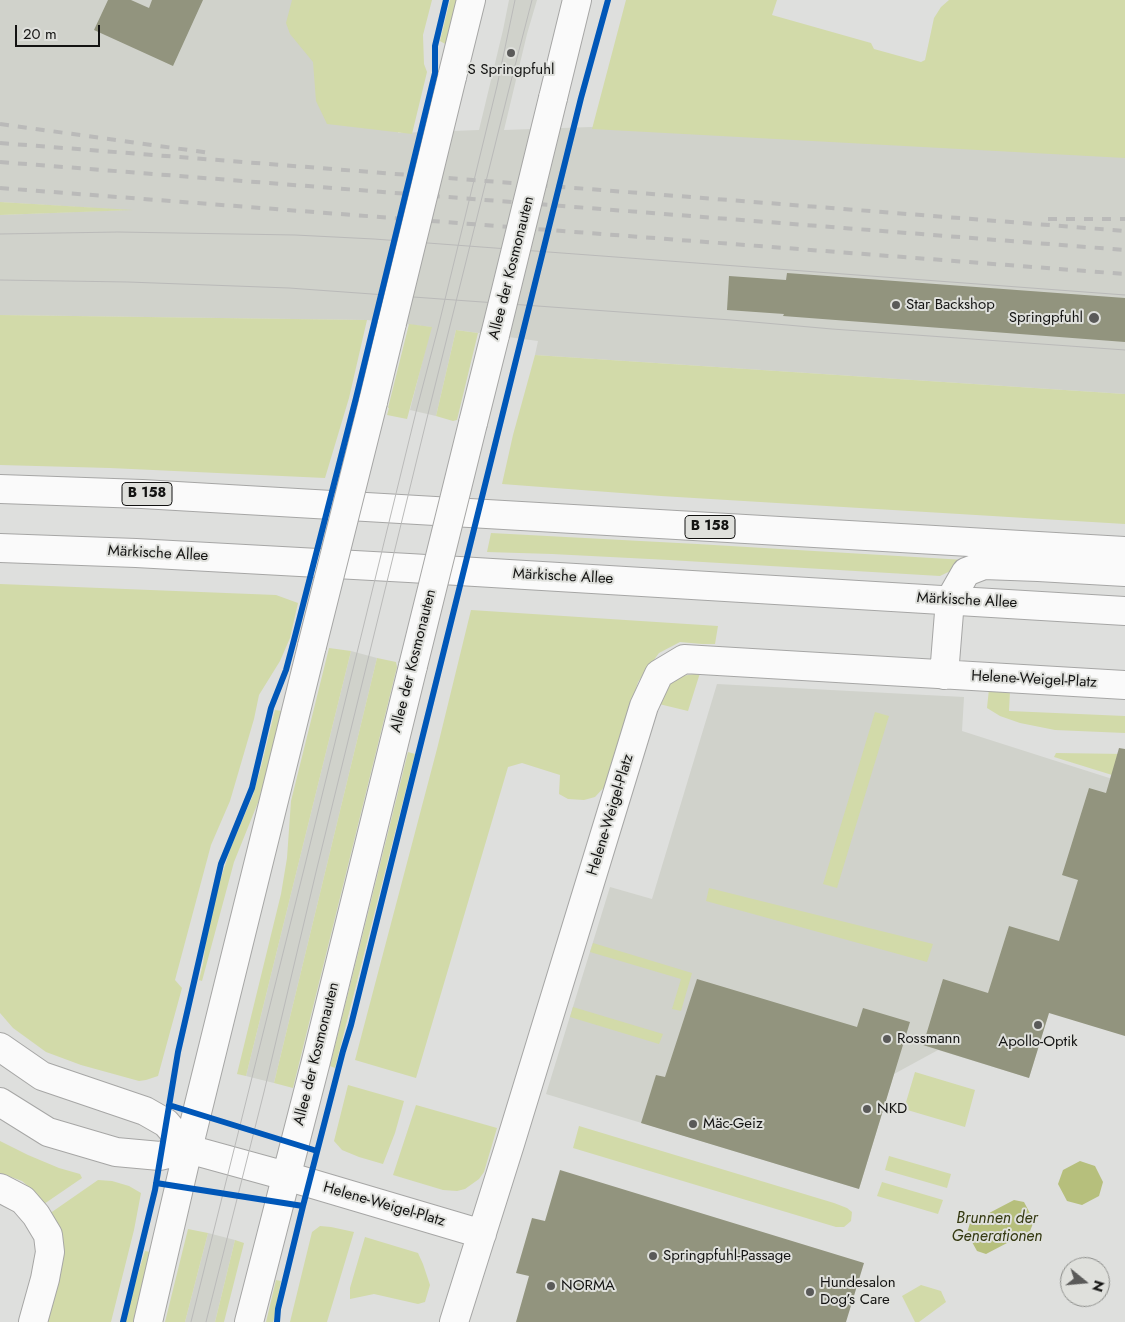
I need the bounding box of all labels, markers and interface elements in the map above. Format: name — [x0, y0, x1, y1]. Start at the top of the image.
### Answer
scale bar — [18, 15, 102, 47]
text: 20 m — [23, 23, 57, 45]
marker: S Springpfuhl — [505, 47, 517, 59]
place label: S Springpfuhl — [468, 61, 554, 79]
street label: Allee der Kosmonauten — [485, 195, 539, 341]
place label: Star Backshop — [906, 296, 995, 314]
marker: Star Backshop — [890, 299, 902, 311]
place label: Springpfuhl — [1009, 309, 1083, 327]
marker: Springpfuhl — [1087, 311, 1101, 325]
road number: B 158 — [122, 482, 172, 506]
road number: B 158 — [685, 516, 735, 538]
street label: Märkische Allee — [107, 542, 209, 566]
street label: Märkische Allee — [512, 565, 614, 589]
street label: Allee der Kosmonauten — [387, 588, 441, 734]
street label: Märkische Allee — [916, 589, 1018, 613]
street label: Helene-Weigel-Platz — [971, 668, 1097, 692]
street label: Helene-Weigel-Platz — [584, 752, 638, 878]
street label: Allee der Kosmonauten — [290, 981, 344, 1127]
marker: Apollo-Optik — [1032, 1019, 1044, 1031]
place label: Rossmann — [897, 1030, 960, 1048]
marker: Rossmann — [881, 1033, 893, 1045]
place label: Apollo-Optik — [998, 1033, 1078, 1051]
place label: NKD — [877, 1100, 907, 1118]
marker: NKD — [861, 1103, 873, 1115]
place label: Mäc-Geiz — [703, 1115, 763, 1133]
marker: Mäc-Geiz — [687, 1118, 699, 1130]
street label: Helene-Weigel-Platz — [321, 1179, 447, 1231]
water label: Brunnen der Generationen — [952, 1209, 1042, 1247]
place label: Springpfuhl-Passage — [663, 1247, 791, 1265]
marker: Springpfuhl-Passage — [647, 1250, 659, 1262]
north arrow — [1060, 1257, 1110, 1307]
place label: Hundesalon Dog’s Care — [820, 1274, 896, 1309]
place label: NORMA — [561, 1277, 615, 1295]
text: N — [1087, 1278, 1110, 1294]
marker: NORMA — [545, 1280, 557, 1292]
marker: Hundesalon Dog’s Care — [804, 1286, 816, 1298]

